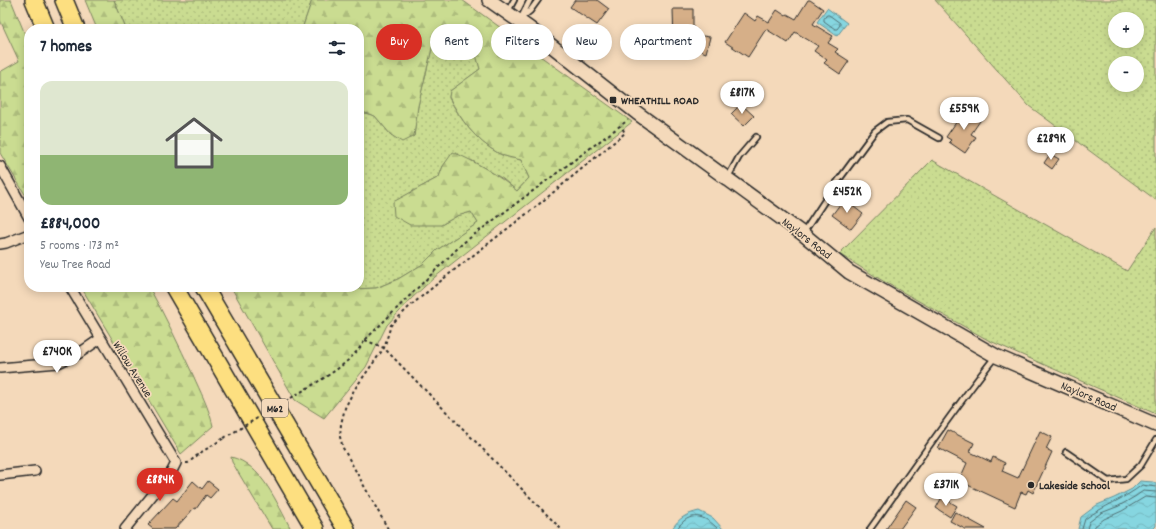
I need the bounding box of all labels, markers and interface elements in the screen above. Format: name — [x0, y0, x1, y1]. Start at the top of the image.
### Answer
map controls — [1108, 12, 1144, 92]
button: + — [1108, 12, 1144, 48]
chip: Buy — [376, 24, 422, 60]
chip: Rent — [430, 24, 483, 60]
chip: Filters — [491, 24, 554, 60]
chip: New — [562, 24, 612, 60]
chip: Apartment — [620, 24, 706, 60]
text: 7 homes — [40, 36, 92, 60]
icon: filters — [326, 37, 348, 59]
button: − — [1108, 56, 1144, 92]
pin: £817K — [714, 81, 770, 115]
text: £817K — [729, 84, 755, 103]
place label: WHEATHILL ROAD — [621, 93, 700, 110]
marker: WHEATHILL ROAD — [608, 95, 618, 105]
pin: £559K — [936, 97, 992, 131]
text: £559K — [949, 100, 979, 119]
icon: home — [158, 107, 230, 179]
pin: £289K — [1023, 127, 1079, 161]
text: £289K — [1036, 130, 1066, 149]
pin: £452K — [819, 180, 875, 214]
text: £452K — [832, 183, 862, 202]
text: £884,000 — [40, 213, 100, 237]
street label: Naylors Road — [777, 214, 835, 264]
text: 5 rooms · 173 m² — [40, 237, 119, 256]
text: Yew Tree Road — [40, 256, 111, 275]
street label: Willow Avenue — [108, 338, 156, 401]
pin: £740K — [29, 340, 85, 374]
text: £740K — [42, 343, 72, 362]
street label: Naylors Road — [1058, 378, 1119, 417]
road number: M62 — [262, 399, 288, 417]
pin: £884K — [132, 468, 188, 502]
text: £884K — [146, 471, 174, 490]
pin: £371K — [918, 473, 974, 507]
text: £371K — [933, 476, 959, 495]
place label: Lakeside School — [1039, 478, 1110, 495]
marker: Lakeside School — [1026, 480, 1036, 490]

